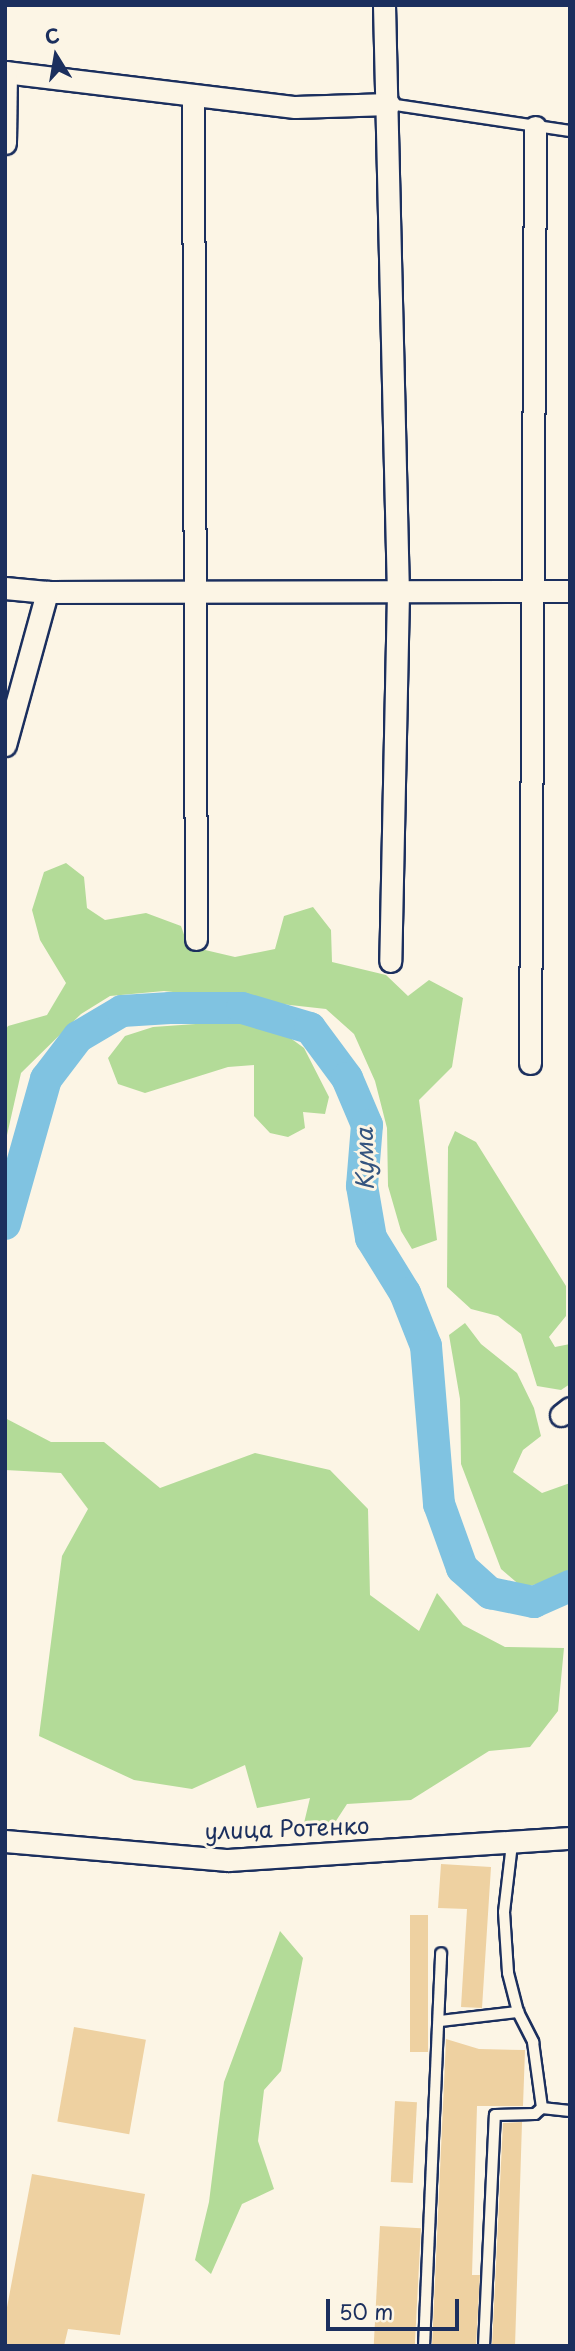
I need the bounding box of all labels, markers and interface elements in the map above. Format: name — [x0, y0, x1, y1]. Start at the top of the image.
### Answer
text: С — [42, 20, 62, 50]
north arrow — [21, 21, 91, 91]
water label: Кума — [349, 1127, 379, 1191]
street label: улица Ротенко — [203, 1811, 371, 1845]
scale bar — [330, 2284, 463, 2328]
text: 50 m — [339, 2295, 393, 2327]

